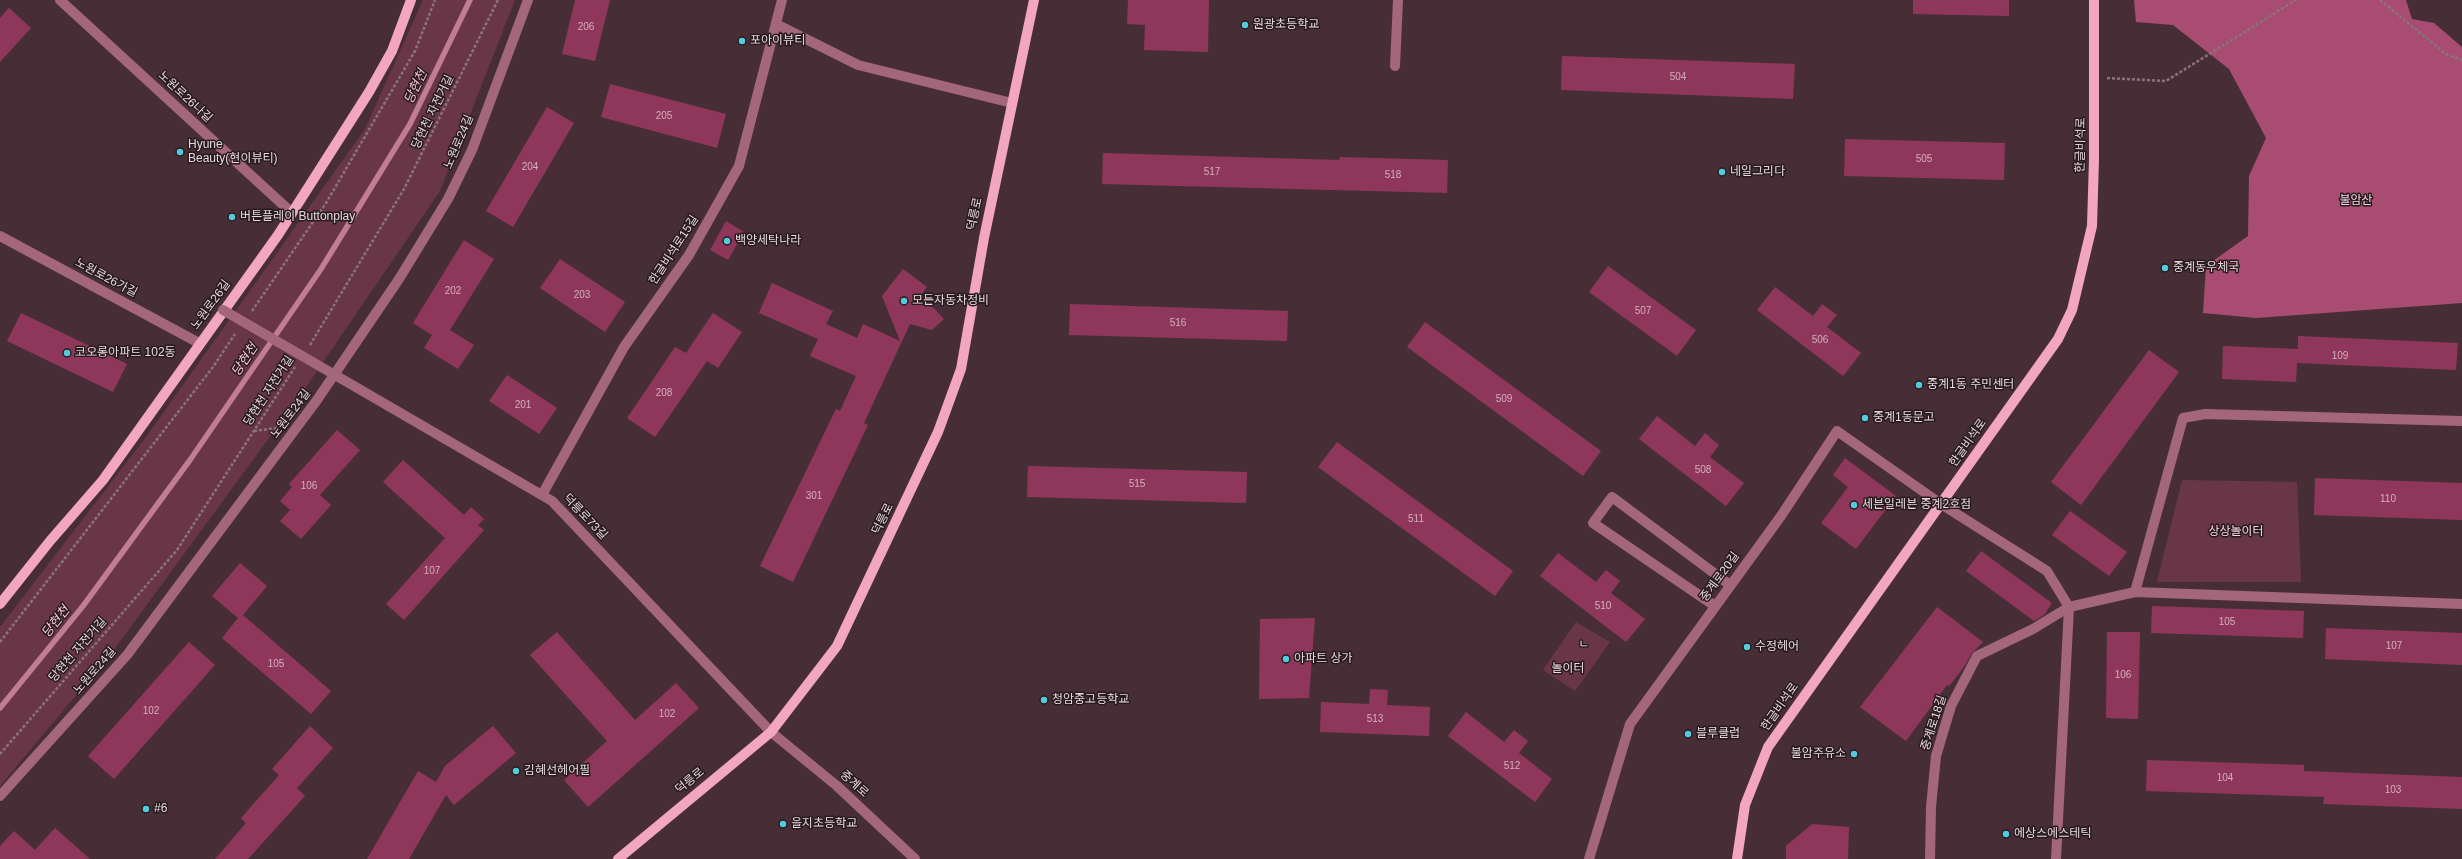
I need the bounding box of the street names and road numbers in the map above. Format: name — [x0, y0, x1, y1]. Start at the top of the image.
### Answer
street label: 노원로26나길 — [155, 68, 215, 126]
street label: 당현천 자전거길 — [409, 73, 457, 151]
street label: 노원로24길 — [441, 113, 477, 171]
street label: 한글비석로 — [2073, 117, 2089, 173]
street label: 덕릉로 — [965, 196, 985, 232]
street label: 한글비석로15길 — [646, 213, 702, 287]
street label: 노원로26가길 — [72, 256, 140, 300]
street label: 노원로26길 — [188, 278, 234, 332]
street label: 당현천 자전거길 — [241, 353, 297, 429]
street label: 노원로24길 — [268, 387, 314, 441]
street label: 한글비석로 — [1946, 416, 1990, 470]
street label: 덕릉로73길 — [560, 491, 610, 543]
street label: 덕릉로 — [869, 501, 897, 537]
street label: 중계로20길 — [1697, 550, 1743, 604]
street label: 당현천 자전거길 — [46, 615, 110, 685]
street label: 노원로24길 — [71, 645, 119, 697]
street label: 한글비석로 — [1758, 680, 1802, 734]
street label: 중계로18길 — [1918, 693, 1950, 753]
street label: 덕릉로 — [673, 765, 707, 797]
street label: 중계로 — [837, 768, 871, 800]

